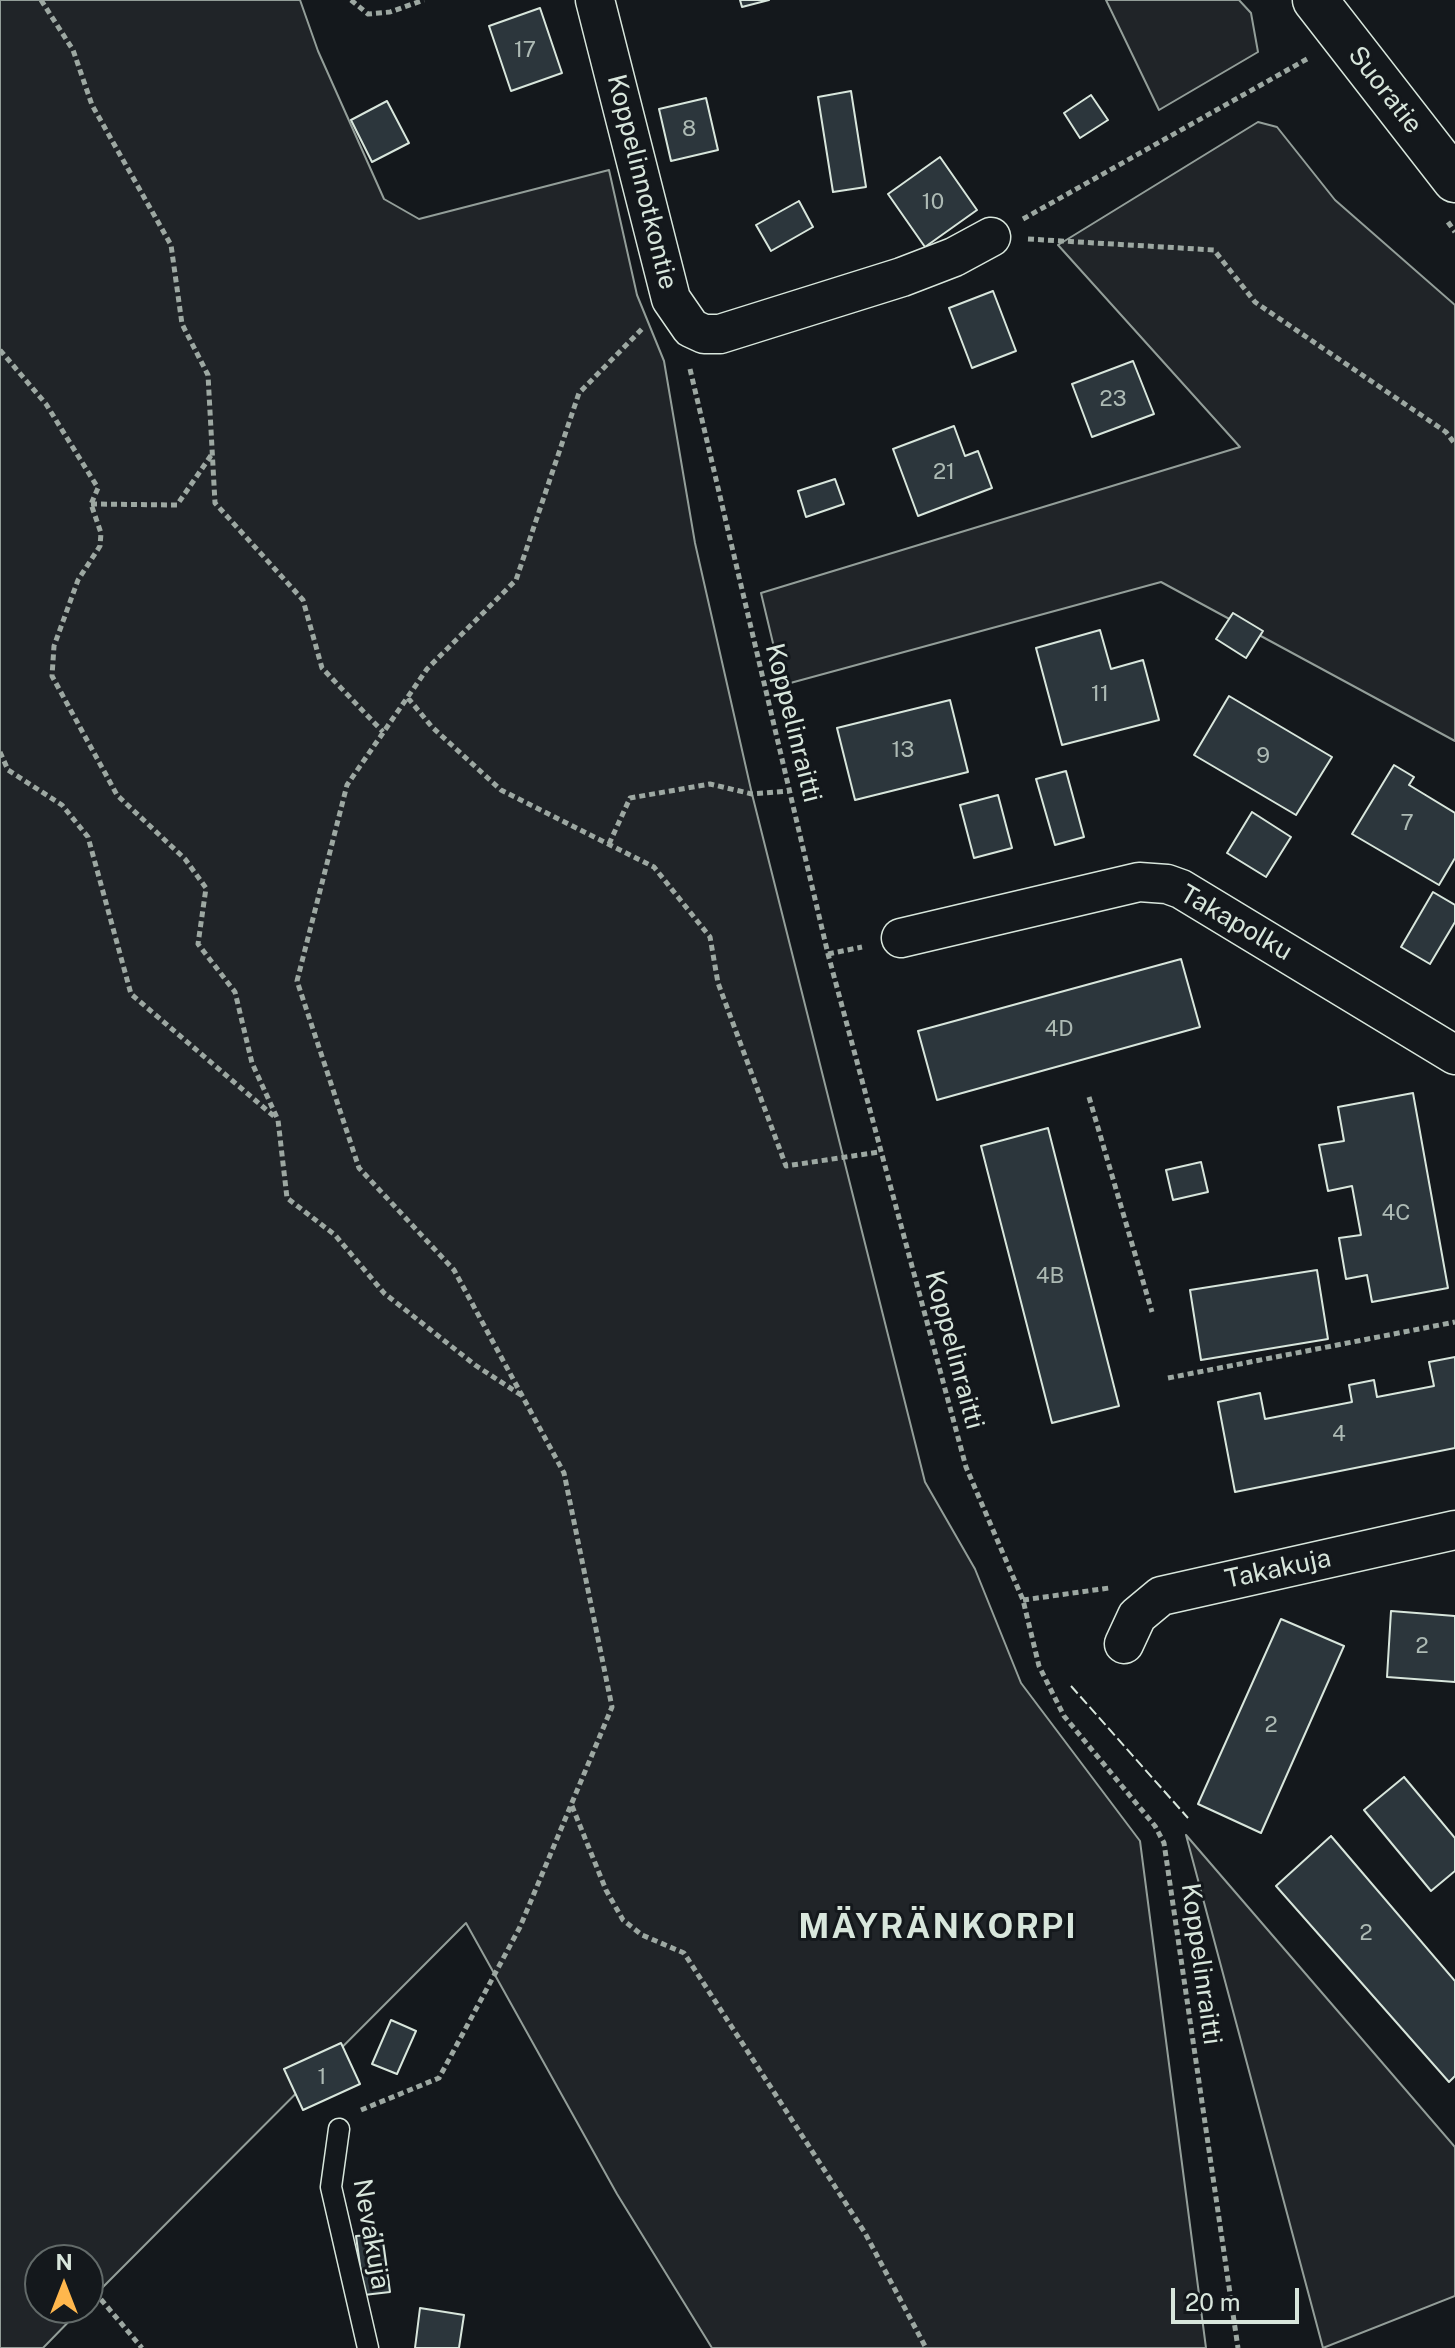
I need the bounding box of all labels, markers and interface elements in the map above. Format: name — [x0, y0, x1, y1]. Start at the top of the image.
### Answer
house number: 17 — [514, 37, 536, 63]
street label: Suoratie — [1341, 40, 1429, 140]
street label: Koppelinnotkontie — [600, 71, 684, 293]
house number: 8 — [682, 116, 696, 142]
house number: 10 — [922, 189, 944, 215]
house number: 23 — [1100, 386, 1126, 412]
house number: 21 — [933, 459, 955, 485]
street label: Koppelinraitti — [758, 640, 828, 806]
house number: 11 — [1091, 681, 1109, 707]
house number: 13 — [892, 737, 914, 763]
house number: 9 — [1256, 743, 1270, 769]
house number: 7 — [1400, 810, 1414, 836]
street label: Takapolku — [1174, 878, 1298, 968]
house number: 4D — [1044, 1016, 1074, 1042]
house number: 4C — [1382, 1200, 1410, 1226]
house number: 4B — [1036, 1263, 1064, 1289]
street label: Koppelinraitti — [918, 1267, 990, 1433]
house number: 4 — [1332, 1421, 1346, 1447]
street label: Takakuja — [1222, 1543, 1334, 1595]
house number: 2 — [1415, 1633, 1429, 1659]
house number: 2 — [1264, 1712, 1278, 1738]
street label: Koppelinraitti — [1174, 1881, 1228, 2047]
district label: MÄYRÄNKORPI — [798, 1908, 1078, 1948]
house number: 2 — [1359, 1920, 1373, 1946]
house number: 1 — [318, 2064, 326, 2090]
street label: Nevakuja — [346, 2176, 396, 2292]
north arrow — [24, 2244, 104, 2324]
text: N — [55, 2249, 73, 2275]
scale bar — [1175, 2272, 1303, 2322]
text: 20 m — [1185, 2288, 1241, 2316]

